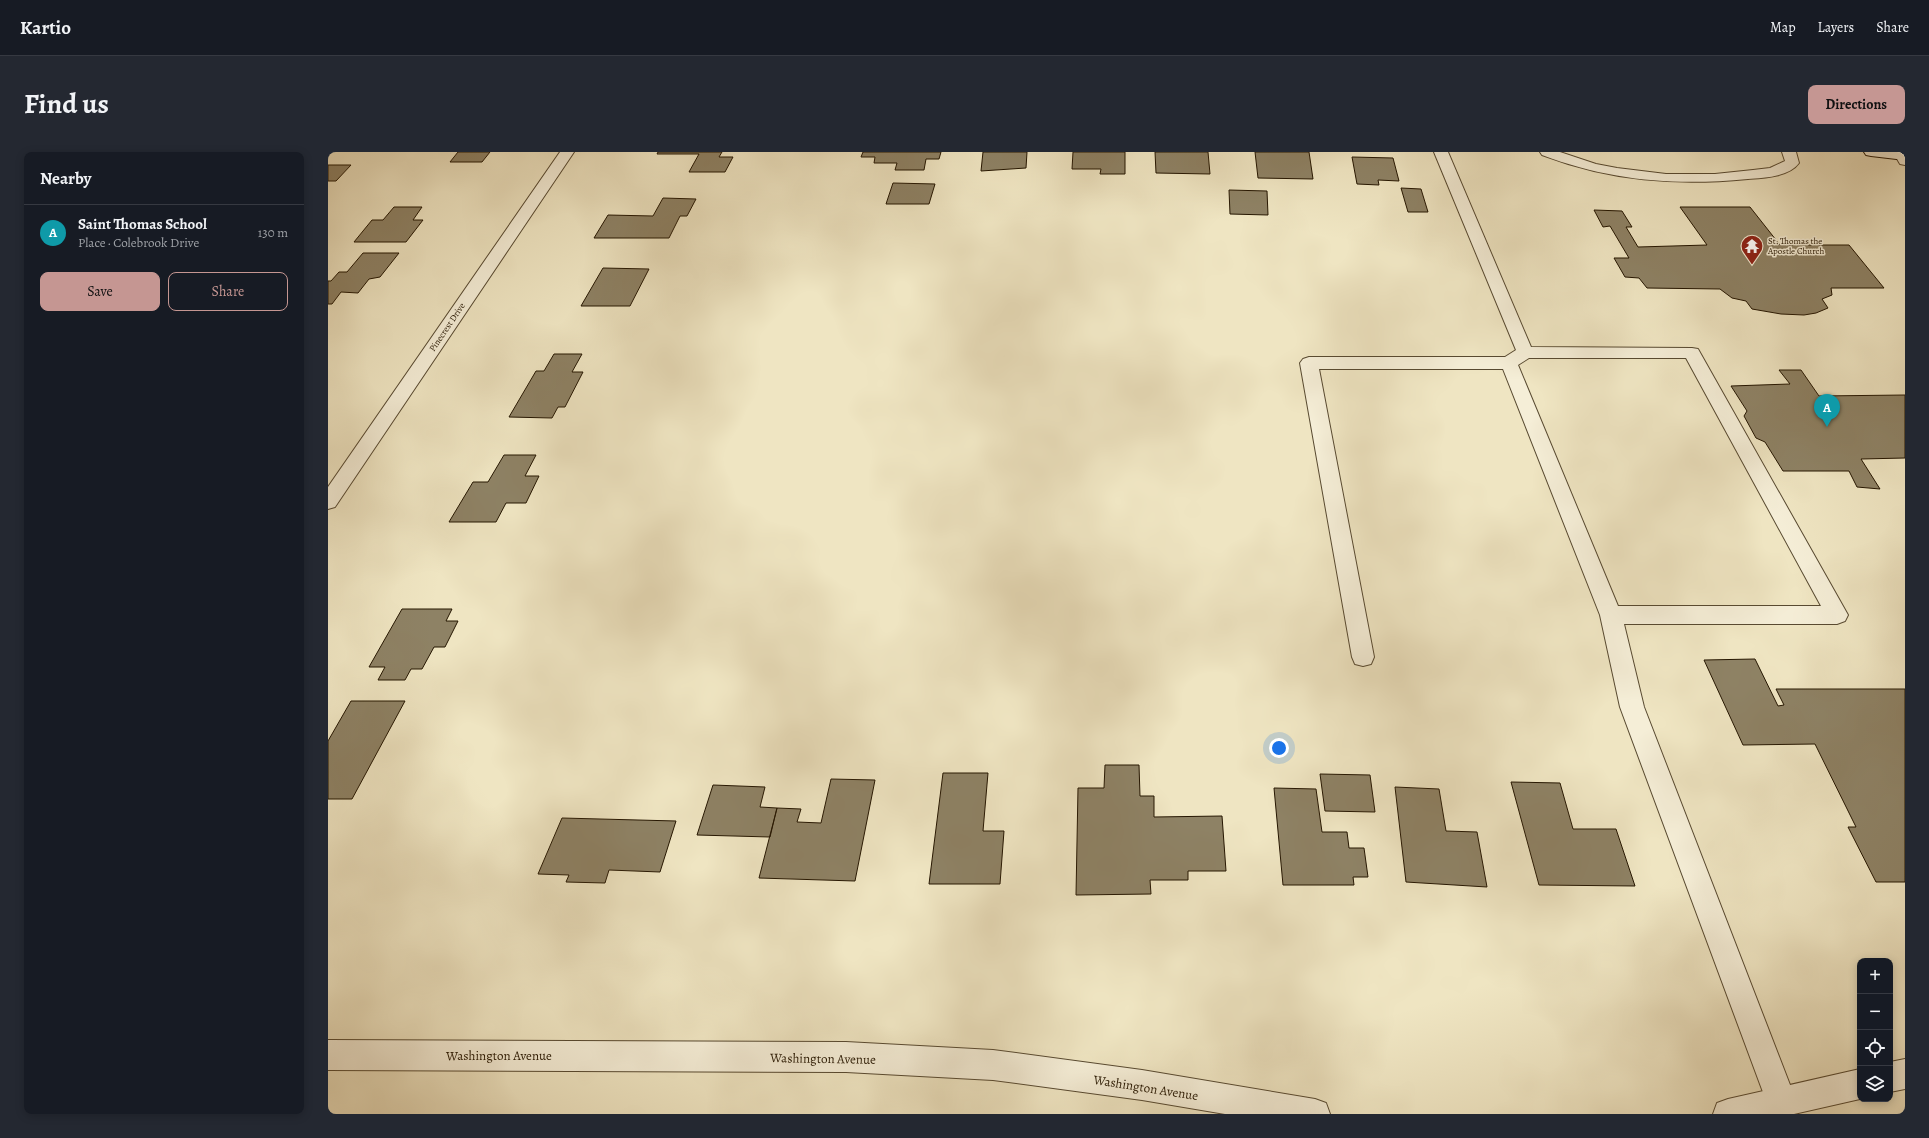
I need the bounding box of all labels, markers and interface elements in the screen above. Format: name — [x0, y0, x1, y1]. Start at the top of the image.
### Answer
text: Kartio — [20, 15, 71, 41]
text: Map — [1770, 18, 1796, 37]
text: Layers — [1818, 18, 1854, 37]
text: Share — [1876, 18, 1909, 37]
text: Find us — [24, 85, 109, 123]
button: Directions — [1808, 85, 1905, 124]
text: Nearby — [40, 167, 91, 190]
text: Saint Thomas School — [78, 214, 207, 234]
text: A — [49, 224, 57, 241]
text: 130 m — [258, 224, 288, 241]
temple icon: St. Thomas the Apostle Church — [1739, 233, 1765, 266]
text: Place · Colebrook Drive — [78, 234, 199, 251]
place label: St. Thomas the Apostle Church — [1767, 235, 1824, 257]
button: Save — [40, 272, 160, 311]
button: Share — [168, 272, 288, 311]
street label: Pinecrest Drive — [426, 300, 468, 354]
pin: A — [1814, 394, 1840, 427]
your location — [1269, 738, 1289, 758]
map controls — [1857, 958, 1893, 1102]
button: + — [1857, 958, 1893, 994]
button: − — [1857, 994, 1893, 1030]
button: locate — [1857, 1030, 1893, 1066]
street label: Washington Avenue — [445, 1047, 552, 1064]
street label: Washington Avenue — [769, 1049, 876, 1068]
button: layers — [1857, 1066, 1893, 1102]
street label: Washington Avenue — [1091, 1071, 1200, 1104]

